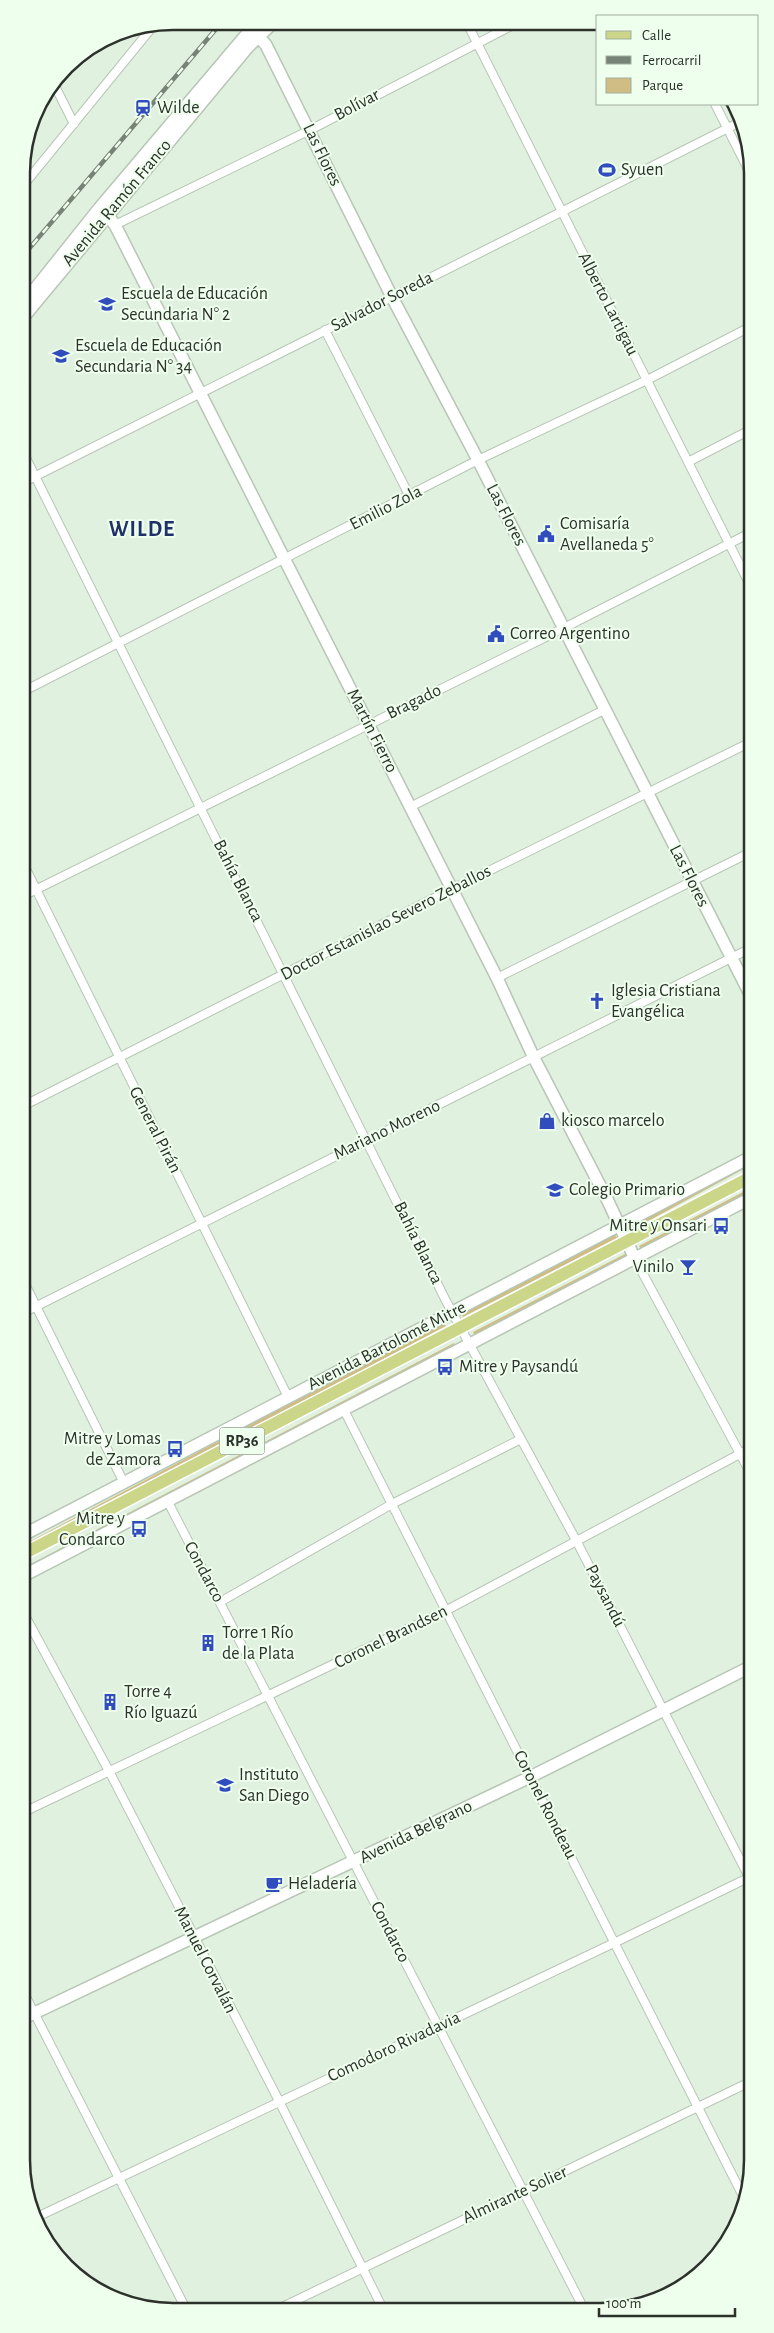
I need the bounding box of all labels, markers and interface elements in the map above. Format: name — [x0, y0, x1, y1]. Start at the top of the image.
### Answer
legend — [596, 15, 759, 105]
text: Calle — [642, 28, 671, 43]
text: Ferrocarril — [642, 53, 701, 68]
text: Parque — [642, 78, 683, 93]
street label: Bolívar — [331, 86, 383, 124]
station icon: Wilde — [133, 98, 153, 118]
place label: Wilde — [157, 99, 200, 117]
street label: Las Flores — [299, 121, 345, 189]
street label: Avenida Ramón Franco — [59, 136, 175, 270]
sports icon: Syuen — [597, 160, 617, 180]
place label: Syuen — [621, 161, 664, 179]
street label: Alberto Lartigau — [574, 250, 642, 358]
street label: Salvador Soreda — [328, 269, 436, 335]
place label: Escuela de Educación Secundaria N° 2 — [121, 285, 268, 324]
school or university icon: Escuela de Educación Secundaria N° 2 — [97, 294, 117, 314]
place label: Escuela de Educación Secundaria N° 34 — [75, 337, 222, 376]
school or university icon: Escuela de Educación Secundaria N° 34 — [51, 346, 71, 366]
street label: Las Flores — [483, 481, 529, 549]
street label: Emilio Zola — [347, 482, 425, 534]
place label: Comisaría Avellaneda 5° — [560, 515, 654, 554]
district label: WILDE — [109, 518, 175, 540]
public building icon: Comisaría Avellaneda 5° — [536, 524, 556, 544]
public building icon: Correo Argentino — [486, 624, 506, 644]
place label: Correo Argentino — [510, 625, 630, 643]
street label: Bragado — [384, 681, 444, 723]
street label: Martín Fierro — [343, 686, 401, 776]
street label: Bahía Blanca — [210, 837, 266, 925]
street label: Las Flores — [666, 842, 712, 910]
street label: Doctor Estanislao Severo Zeballos — [278, 862, 494, 984]
place label: Iglesia Cristiana Evangélica — [611, 982, 721, 1021]
church icon: Iglesia Cristiana Evangélica — [587, 991, 607, 1011]
street label: General Pirán — [126, 1084, 184, 1176]
street label: Mariano Moreno — [331, 1096, 443, 1164]
shop icon: kiosco marcelo — [537, 1111, 557, 1131]
place label: kiosco marcelo — [561, 1112, 665, 1130]
school or university icon: Colegio Primario — [545, 1180, 565, 1200]
place label: Colegio Primario — [569, 1181, 685, 1199]
street label: Bahía Blanca — [390, 1199, 446, 1287]
bus stop icon: Mitre y Onsari — [711, 1216, 731, 1236]
place label: Mitre y Onsari — [609, 1217, 707, 1235]
bar icon: Vinilo — [678, 1257, 698, 1277]
place label: Vinilo — [633, 1258, 674, 1276]
street label: Avenida Bartolomé Mitre — [305, 1298, 469, 1394]
bus stop icon: Mitre y Paysandú — [435, 1357, 455, 1377]
place label: Mitre y Paysandú — [459, 1358, 578, 1376]
road number: RP36 — [220, 1428, 264, 1454]
place label: Mitre y Lomas de Zamora — [64, 1430, 161, 1469]
bus stop icon: Mitre y Lomas de Zamora — [165, 1439, 185, 1459]
place label: Mitre y Condarco — [59, 1510, 125, 1549]
bus stop icon: Mitre y Condarco — [129, 1519, 149, 1539]
street label: Condarco — [181, 1539, 228, 1605]
street label: Paysandú — [582, 1562, 628, 1630]
street label: Coronel Brandsen — [332, 1602, 450, 1672]
place label: Torre 1 Río de la Plata — [222, 1624, 295, 1663]
building icon: Torre 1 Río de la Plata — [198, 1633, 218, 1653]
place label: Torre 4 Río Iguazú — [124, 1683, 197, 1722]
building icon: Torre 4 Río Iguazú — [100, 1692, 120, 1712]
street label: Coronel Rondeau — [510, 1748, 580, 1862]
place label: Instituto San Diego — [239, 1766, 309, 1805]
school or university icon: Instituto San Diego — [215, 1775, 235, 1795]
street label: Avenida Belgrano — [357, 1797, 475, 1867]
cafe icon: Heladería — [264, 1874, 284, 1894]
place label: Heladería — [288, 1875, 357, 1893]
street label: Condarco — [367, 1899, 413, 1966]
street label: Manuel Corvalán — [170, 1904, 240, 2016]
street label: Comodoro Rivadavia — [325, 2008, 463, 2086]
street label: Almirante Solier — [460, 2163, 570, 2227]
scale bar — [599, 2286, 735, 2318]
text: 100 m — [606, 2296, 641, 2311]

